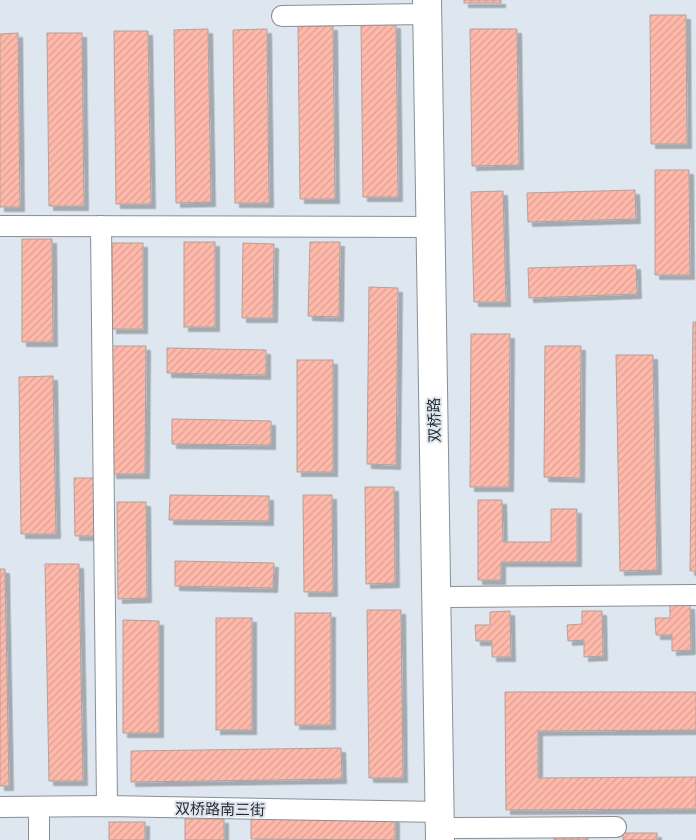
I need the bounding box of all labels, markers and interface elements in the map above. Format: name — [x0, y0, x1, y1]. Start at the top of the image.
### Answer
street label: 双桥路 — [421, 397, 445, 443]
street label: 双桥路南三街 — [175, 796, 265, 820]

